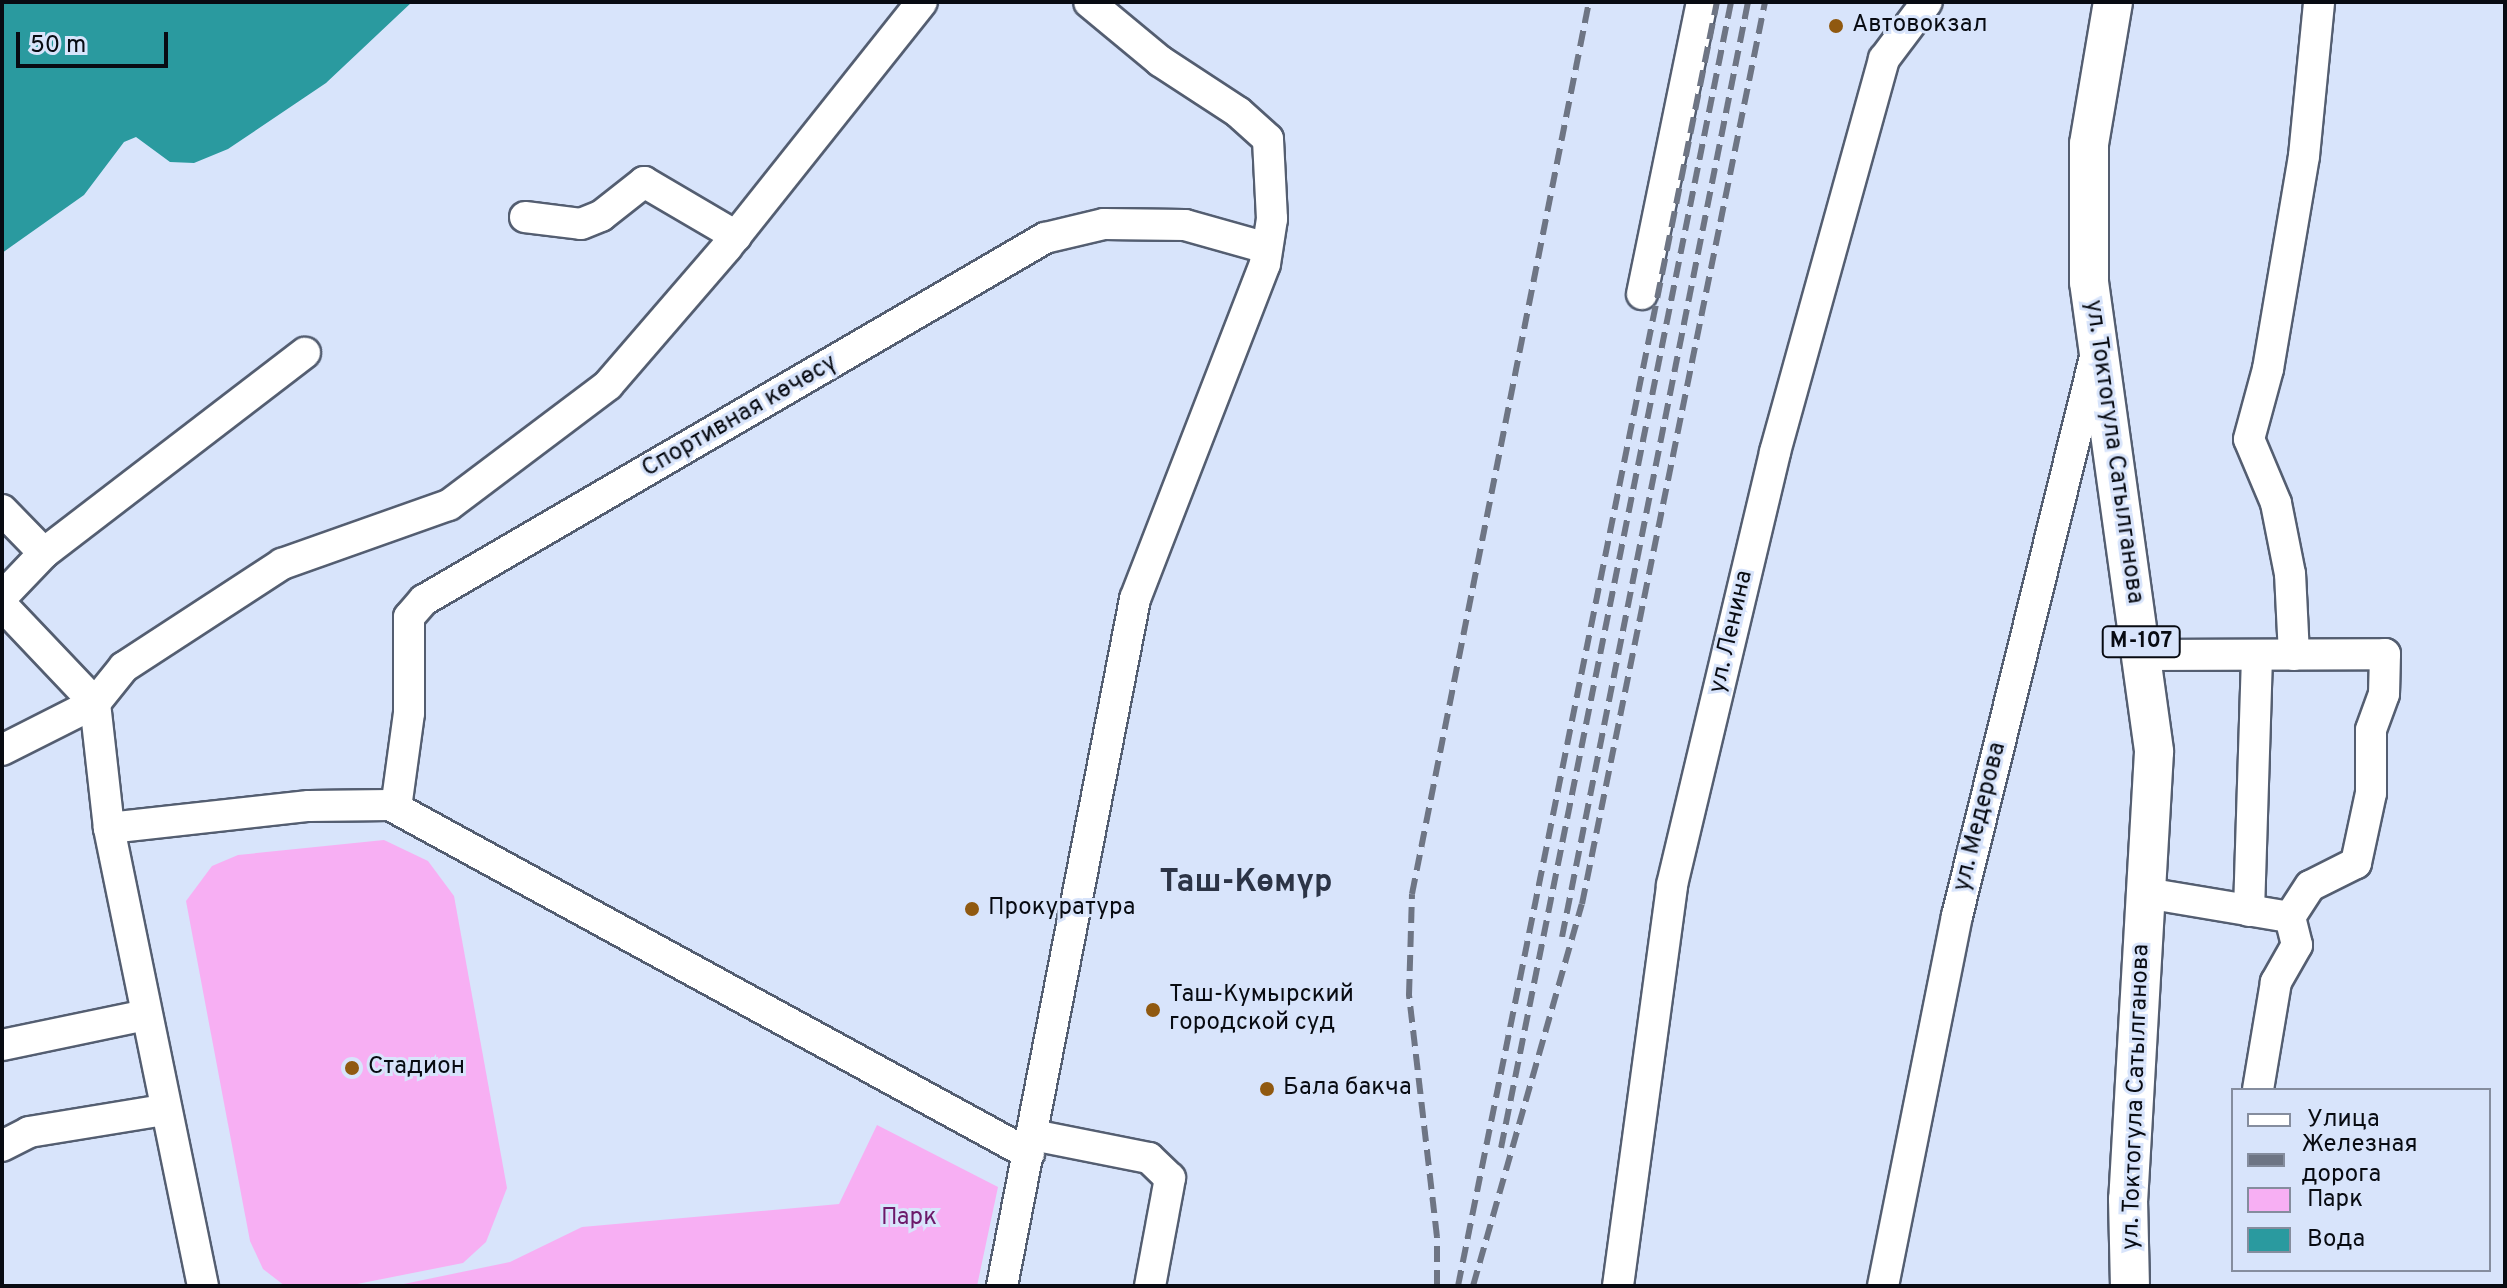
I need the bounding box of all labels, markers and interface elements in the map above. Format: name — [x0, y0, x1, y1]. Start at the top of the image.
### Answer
place label: Автовокзал — [1852, 12, 1987, 40]
scale bar — [20, 16, 172, 66]
marker: Автовокзал — [1827, 17, 1845, 35]
text: 50 m — [30, 31, 86, 61]
street label: ул. Токтогула Сатылганова — [2077, 298, 2149, 606]
street label: Спортивная көчөсү — [637, 349, 843, 485]
street label: ул. Ленина — [1704, 568, 1760, 696]
road number: М-107 — [2101, 624, 2181, 660]
street label: ул. Медерова — [1949, 739, 2013, 895]
district label: Таш-Көмүр — [1159, 864, 1333, 902]
place label: Прокуратура — [988, 895, 1135, 923]
marker: Прокуратура — [963, 900, 981, 918]
street label: ул. Токтогула Сатылганова — [2117, 943, 2157, 1251]
place label: Таш-Кумырский городской суд — [1169, 982, 1354, 1038]
marker: Таш-Кумырский городской суд — [1144, 1001, 1162, 1019]
place label: Стадион — [368, 1054, 465, 1082]
marker: Стадион — [343, 1059, 361, 1077]
place label: Бала бакча — [1283, 1075, 1412, 1103]
marker: Бала бакча — [1258, 1080, 1276, 1098]
legend — [2231, 1088, 2491, 1272]
text: Улица — [2307, 1105, 2380, 1135]
text: Железная дорога — [2301, 1130, 2418, 1190]
text: Парк — [2307, 1185, 2363, 1215]
park label: Парк — [881, 1205, 937, 1233]
text: Вода — [2307, 1225, 2365, 1255]

